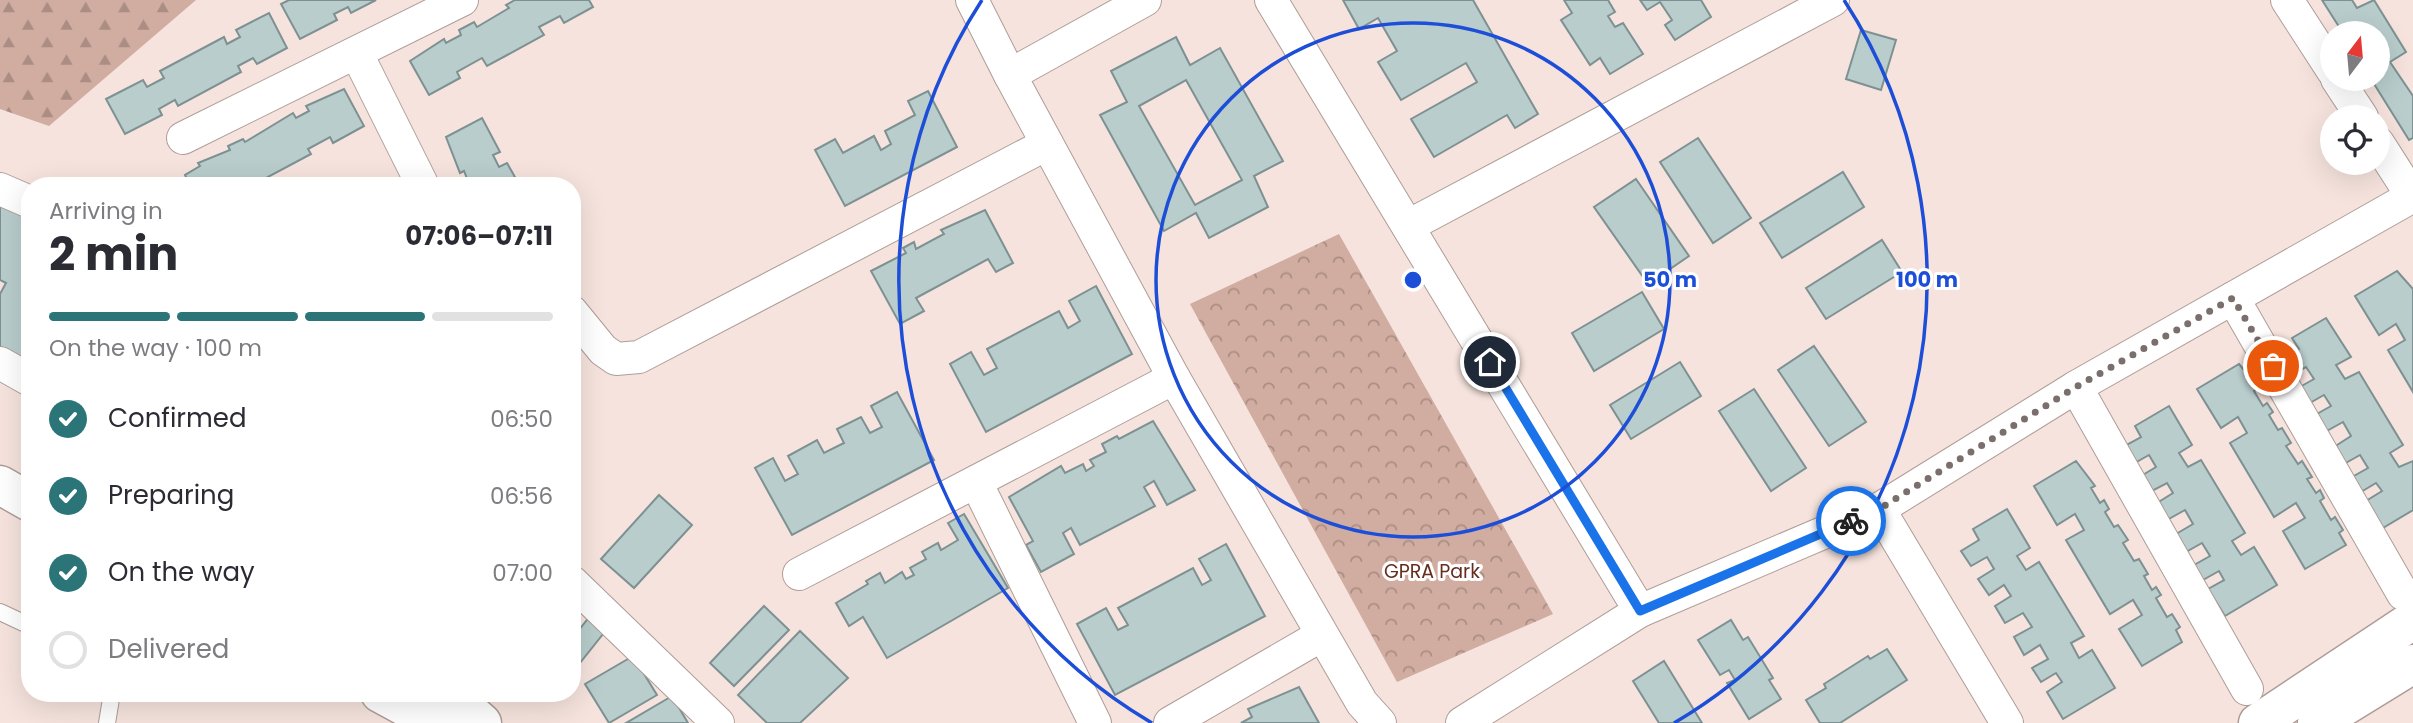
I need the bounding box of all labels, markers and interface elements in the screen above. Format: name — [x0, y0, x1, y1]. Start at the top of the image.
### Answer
north arrow — [2320, 21, 2390, 91]
map controls — [2320, 21, 2390, 175]
button: locate — [2320, 105, 2390, 175]
text: Arriving in — [49, 195, 163, 227]
text: 07:06–07:11 — [405, 218, 553, 254]
text: 2 min — [49, 222, 178, 286]
text: 50 m — [1643, 265, 1697, 294]
text: 100 m — [1896, 265, 1958, 294]
centre of rings — [1401, 268, 1425, 292]
text: On the way · 100 m — [49, 332, 262, 364]
pin — [1460, 332, 1520, 392]
pin — [2243, 336, 2303, 396]
icon: home — [1471, 343, 1509, 381]
icon: bag — [2254, 347, 2292, 385]
icon: check — [49, 400, 87, 438]
text: Confirmed — [108, 400, 246, 436]
text: 06:50 — [490, 403, 553, 435]
icon: check — [49, 477, 87, 515]
text: Preparing — [108, 477, 234, 513]
text: 06:56 — [490, 480, 553, 512]
courier — [1816, 486, 1886, 556]
icon: bike — [1832, 502, 1870, 540]
icon: check — [49, 554, 87, 592]
text: On the way — [108, 554, 255, 590]
text: 07:00 — [492, 557, 553, 589]
park label: GPRA Park — [1384, 558, 1480, 585]
text: Delivered — [108, 631, 229, 667]

